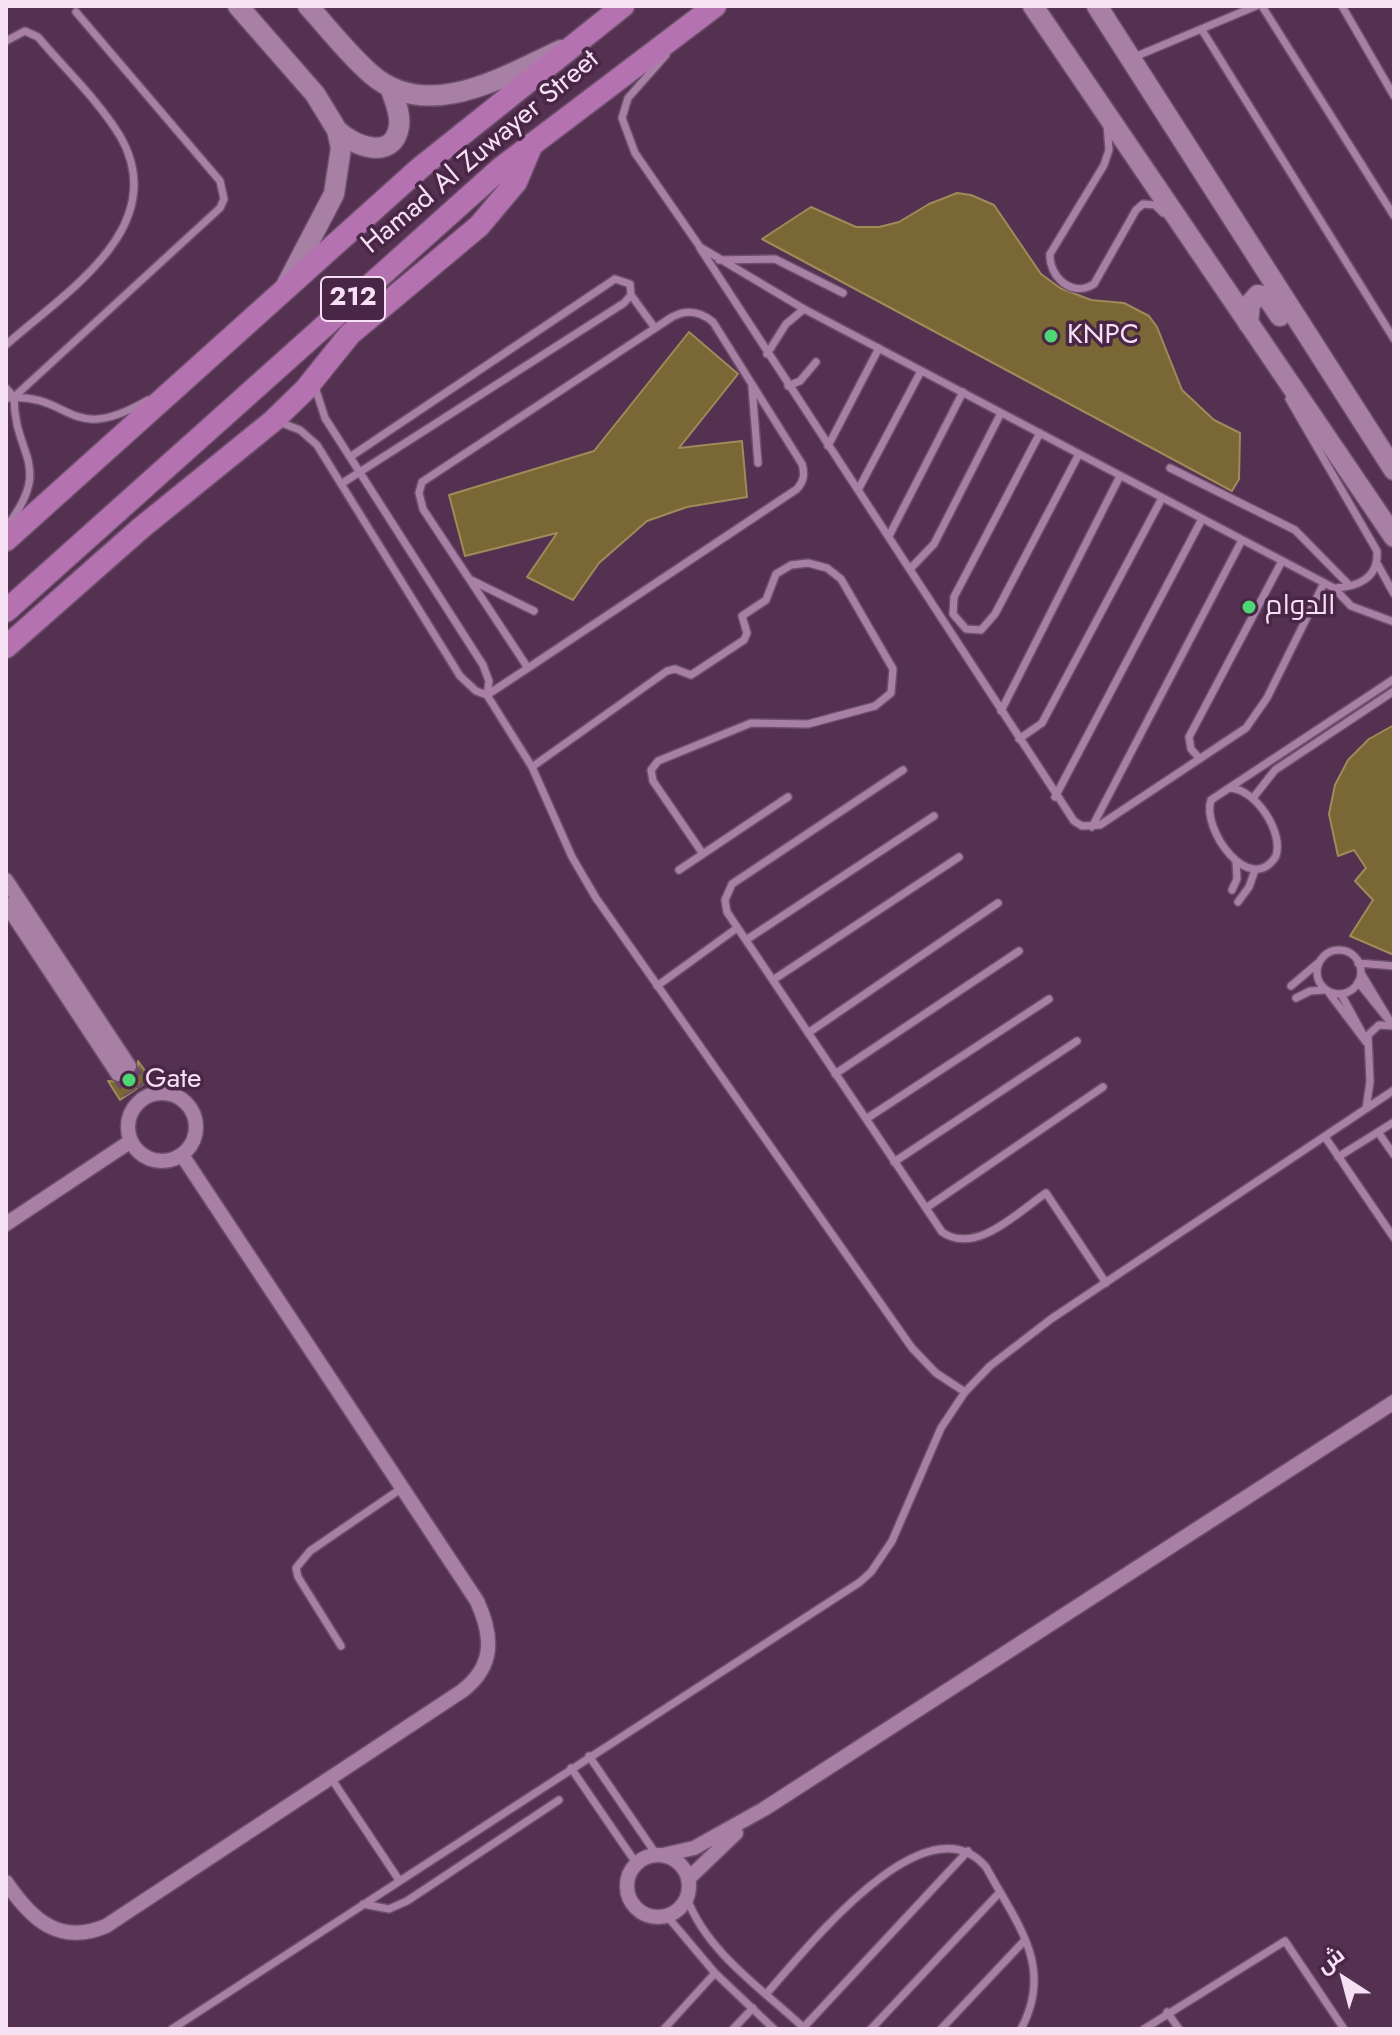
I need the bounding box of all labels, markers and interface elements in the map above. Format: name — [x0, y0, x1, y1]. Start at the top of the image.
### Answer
street label: Hamad Al Zuwayer Street — [356, 44, 606, 262]
road number: 212 — [321, 277, 385, 321]
place label: KNPC — [1067, 319, 1139, 353]
marker: KNPC — [1042, 327, 1060, 345]
place label: الدوام — [1265, 590, 1336, 624]
marker: الدوام — [1240, 598, 1258, 616]
place label: Gate — [145, 1063, 201, 1097]
marker: Gate — [120, 1071, 138, 1089]
text: ش — [1309, 1938, 1351, 1981]
north arrow — [1304, 1939, 1384, 2019]

